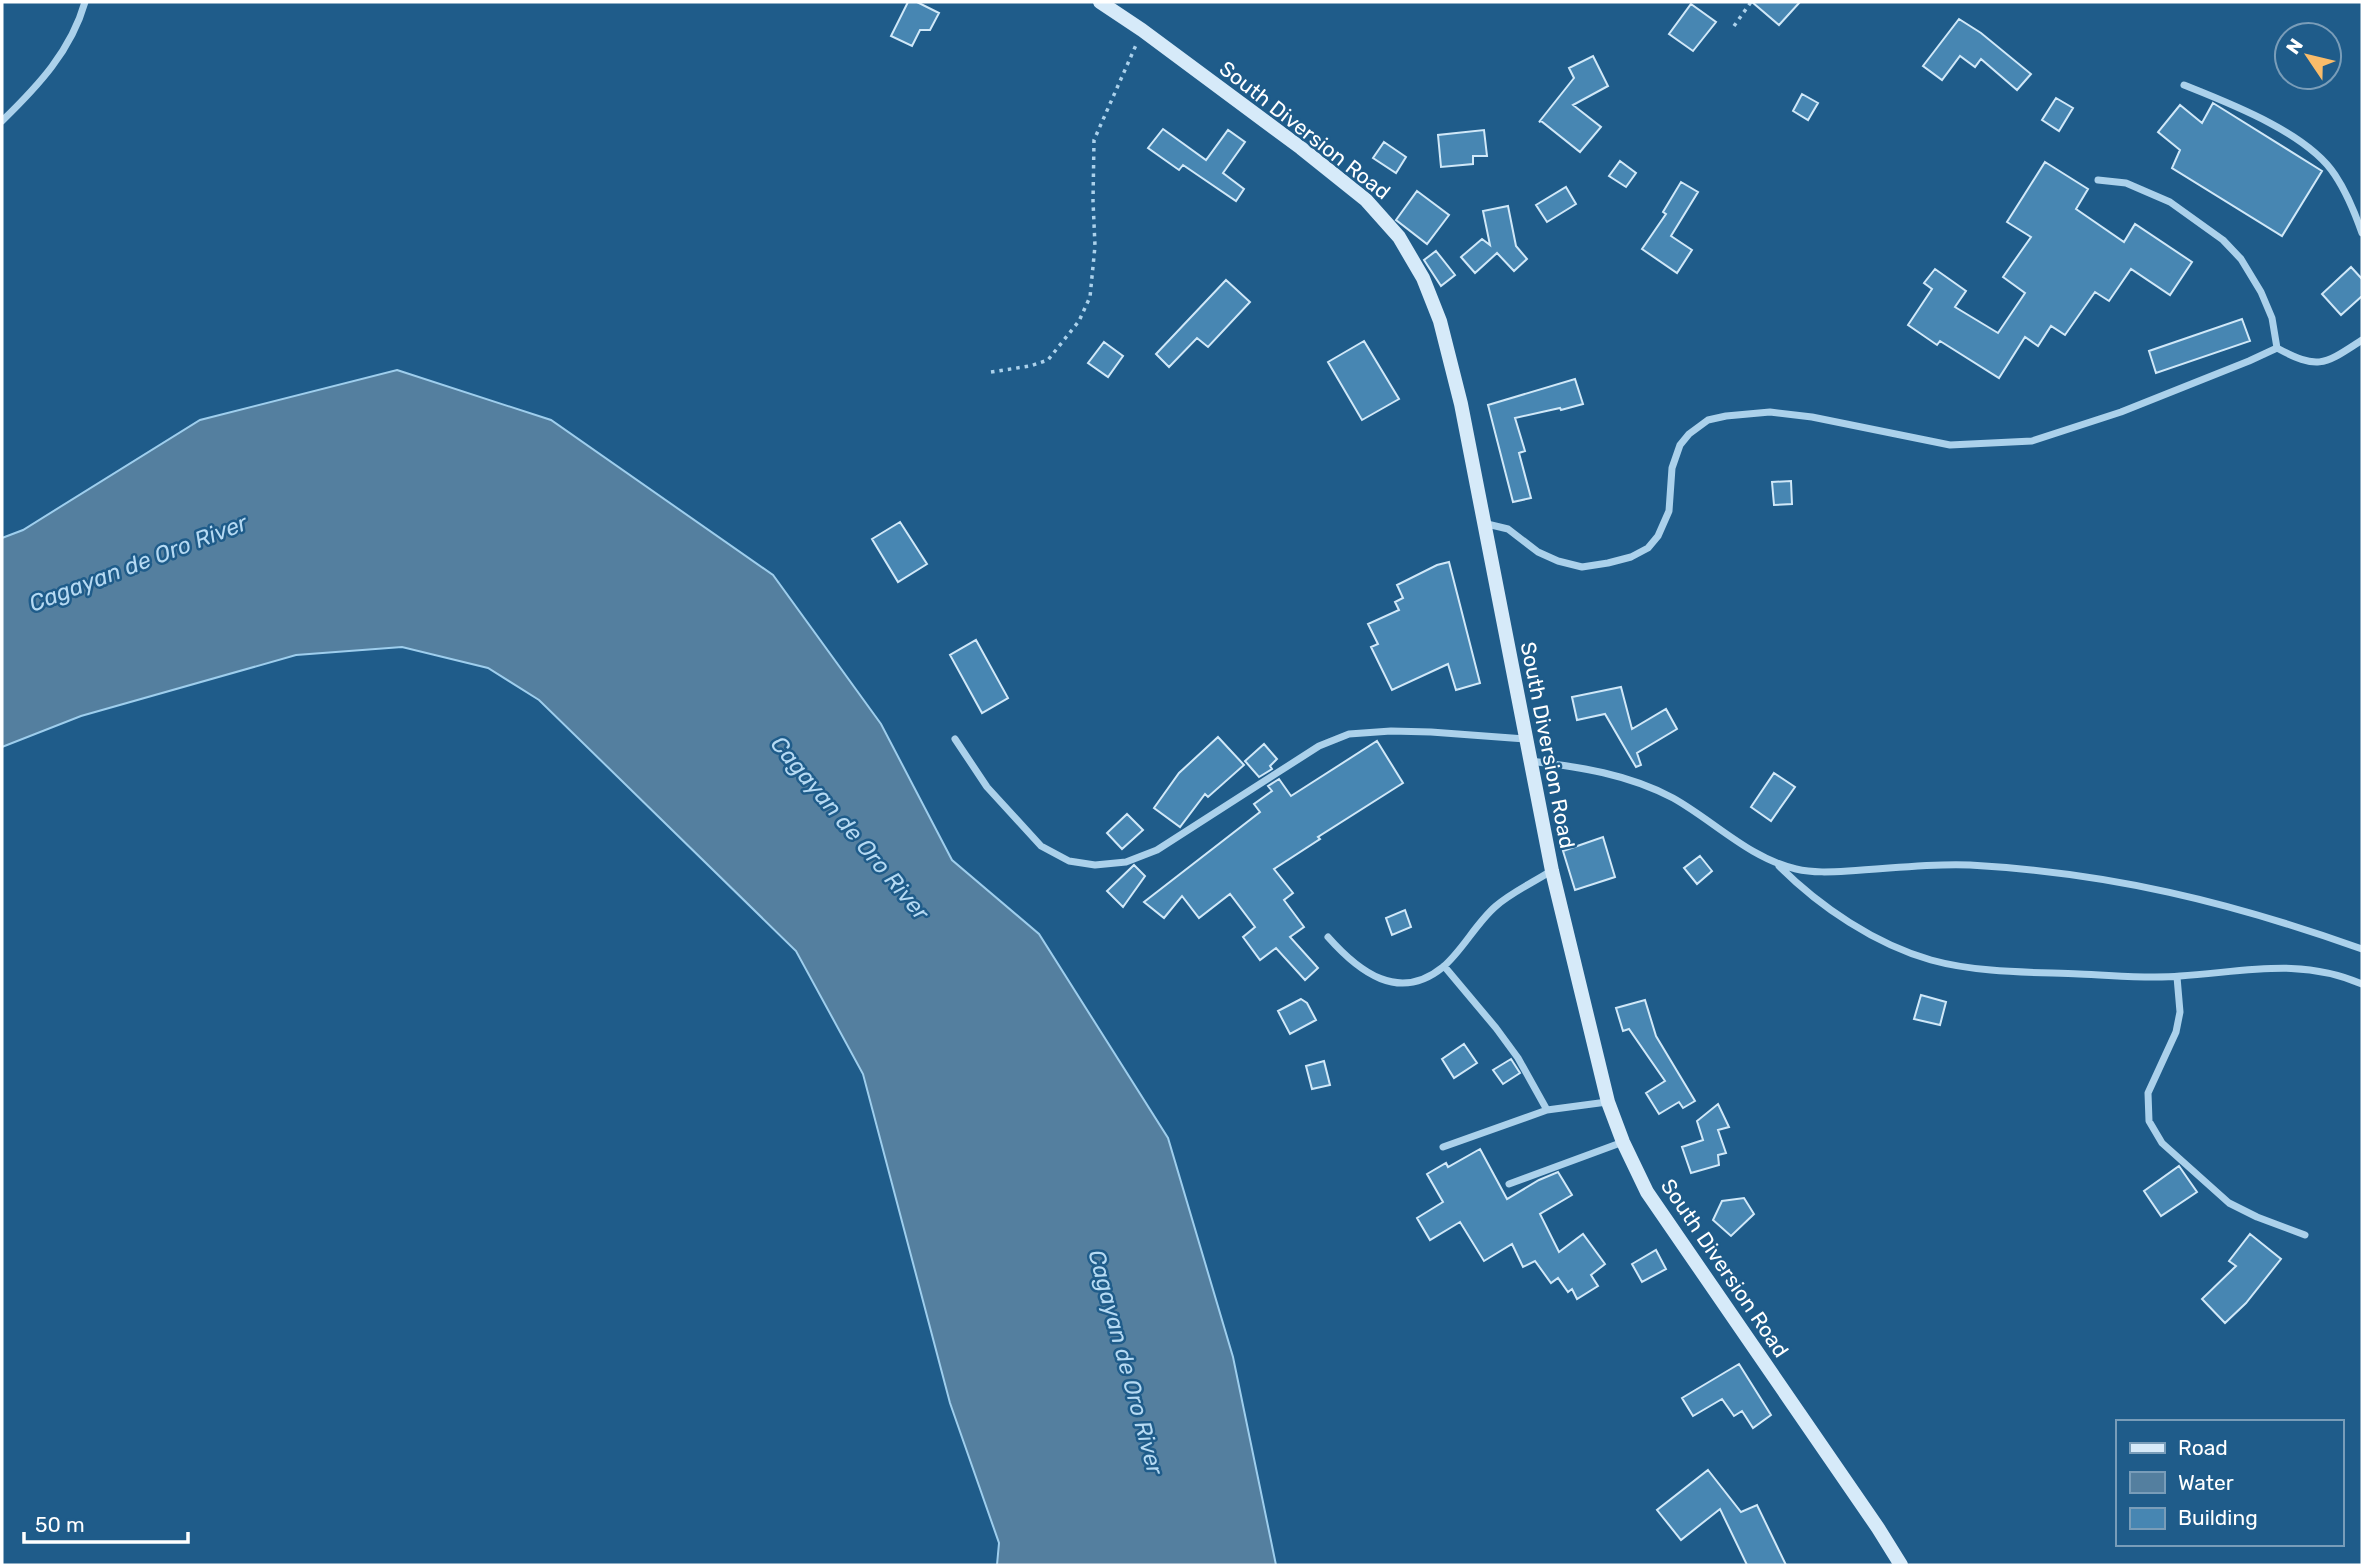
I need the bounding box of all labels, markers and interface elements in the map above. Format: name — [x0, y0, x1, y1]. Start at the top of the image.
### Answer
north arrow — [2273, 21, 2343, 91]
text: N — [2281, 34, 2308, 59]
street label: South Diversion Road — [1215, 56, 1395, 204]
water label: Cagayan de Oro River — [25, 508, 252, 618]
street label: South Diversion Road — [1516, 640, 1580, 850]
water label: Cagayan de Oro River — [765, 730, 936, 927]
street label: South Diversion Road — [1656, 1174, 1794, 1362]
water label: Cagayan de Oro River — [1082, 1246, 1170, 1479]
legend — [2116, 1420, 2343, 1546]
text: Road — [2178, 1435, 2228, 1460]
text: Water — [2178, 1470, 2234, 1495]
scale bar — [24, 1500, 189, 1544]
text: Building — [2178, 1505, 2258, 1530]
text: 50 m — [35, 1512, 85, 1537]

